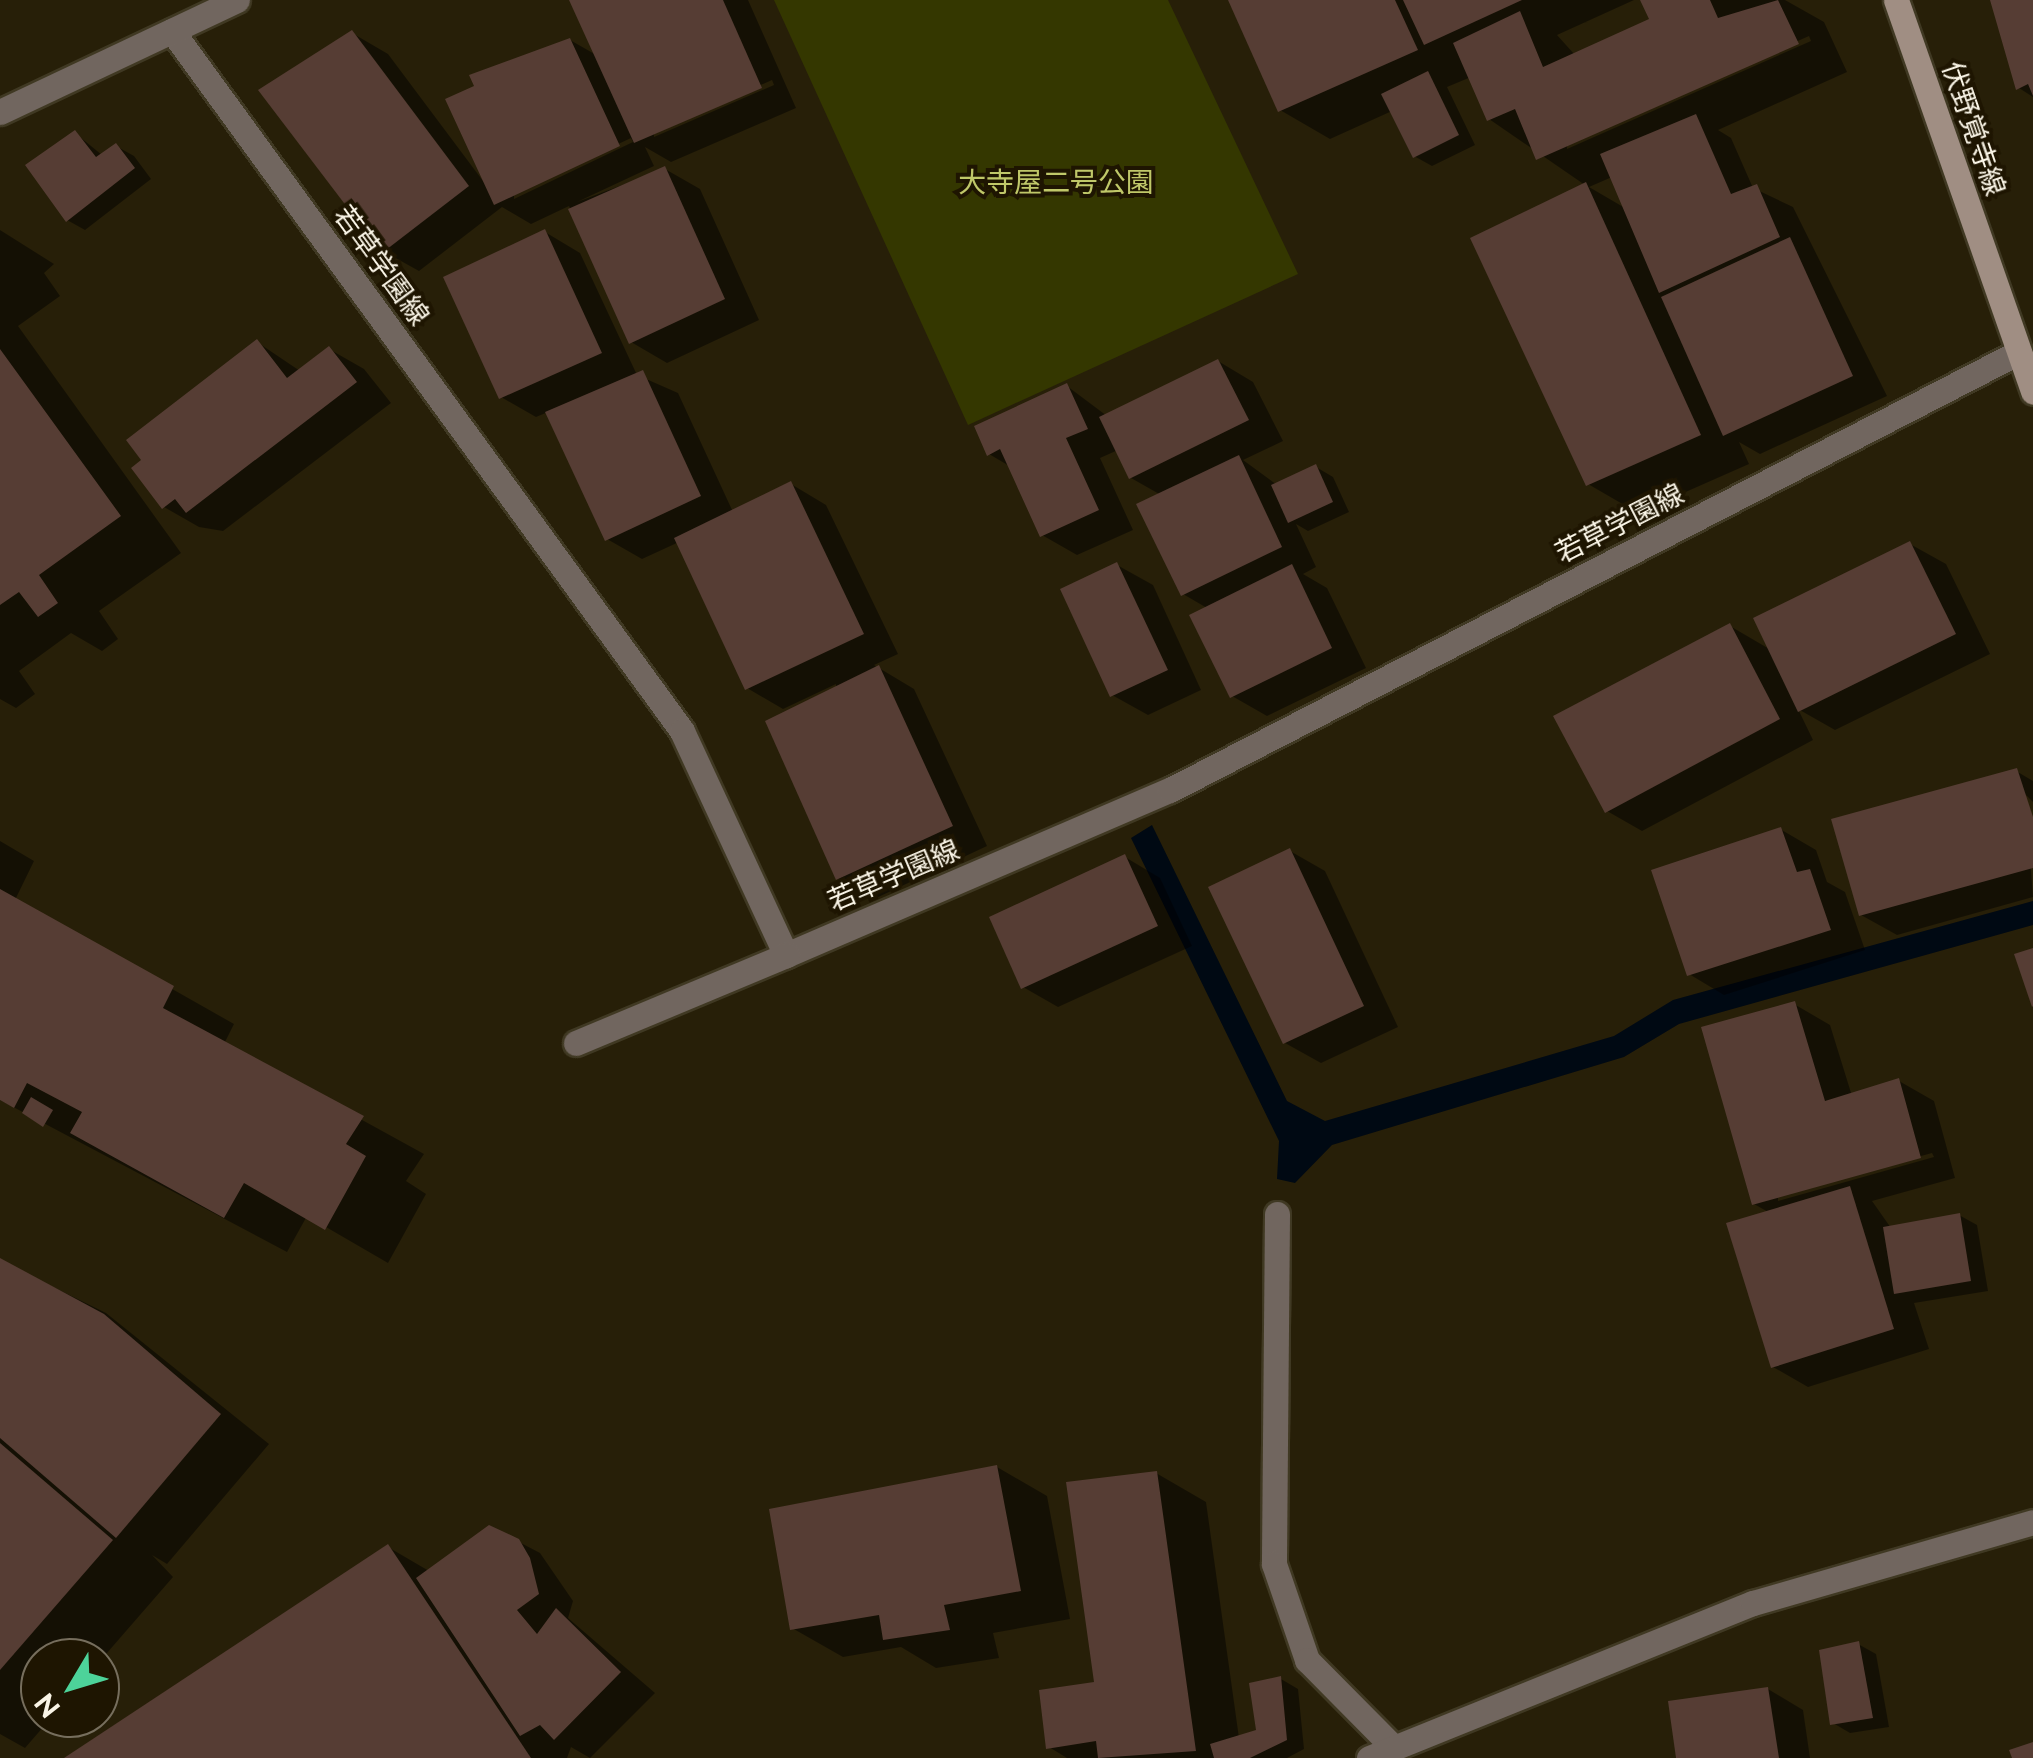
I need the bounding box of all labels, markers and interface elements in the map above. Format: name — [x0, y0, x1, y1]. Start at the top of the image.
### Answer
street label: 伏野覚寺線 — [1934, 57, 2012, 201]
park label: 大寺屋二号公園 — [958, 166, 1154, 200]
street label: 若草学園線 — [326, 199, 436, 333]
street label: 若草学園線 — [1550, 477, 1690, 571]
street label: 若草学園線 — [823, 833, 965, 919]
north arrow — [20, 1638, 120, 1738]
text: N — [28, 1687, 67, 1724]

